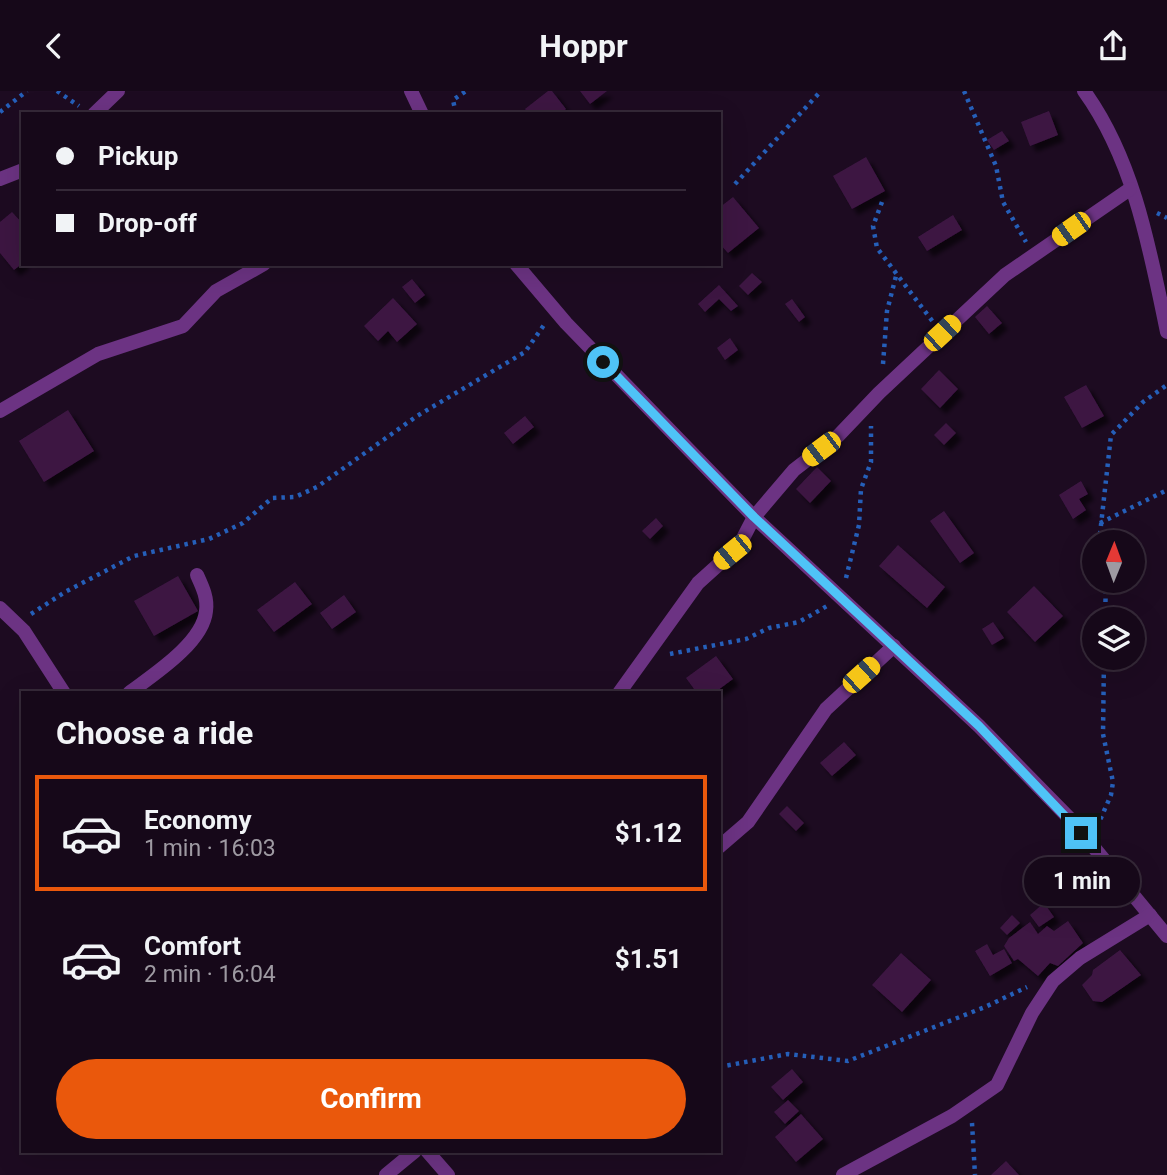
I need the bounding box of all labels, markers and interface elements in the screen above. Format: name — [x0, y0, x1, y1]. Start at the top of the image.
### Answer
icon: back — [35, 27, 73, 65]
text: Hoppr — [539, 27, 628, 65]
icon: share — [1094, 27, 1132, 65]
text: Pickup — [98, 141, 178, 171]
text: Drop-off — [98, 208, 197, 238]
car — [1048, 208, 1095, 250]
car — [920, 311, 965, 355]
route start — [587, 346, 619, 378]
car — [798, 428, 845, 470]
north arrow — [1082, 530, 1144, 593]
map controls — [1082, 530, 1145, 670]
car — [710, 531, 755, 573]
button: layers — [1082, 607, 1145, 670]
car — [839, 653, 884, 697]
text: Choose a ride — [56, 714, 253, 752]
icon: car — [60, 802, 123, 865]
text: Economy — [144, 805, 251, 835]
route end — [1065, 817, 1097, 849]
text: $1.12 — [615, 818, 682, 848]
text: 1 min · 16:03 — [144, 835, 276, 862]
callout: 1 min — [1023, 857, 1139, 907]
text: 1 min — [1053, 868, 1111, 895]
icon: car — [60, 928, 123, 991]
text: Comfort — [144, 931, 241, 961]
text: $1.51 — [615, 944, 682, 974]
text: 2 min · 16:04 — [144, 961, 276, 988]
button: Confirm — [56, 1059, 686, 1139]

